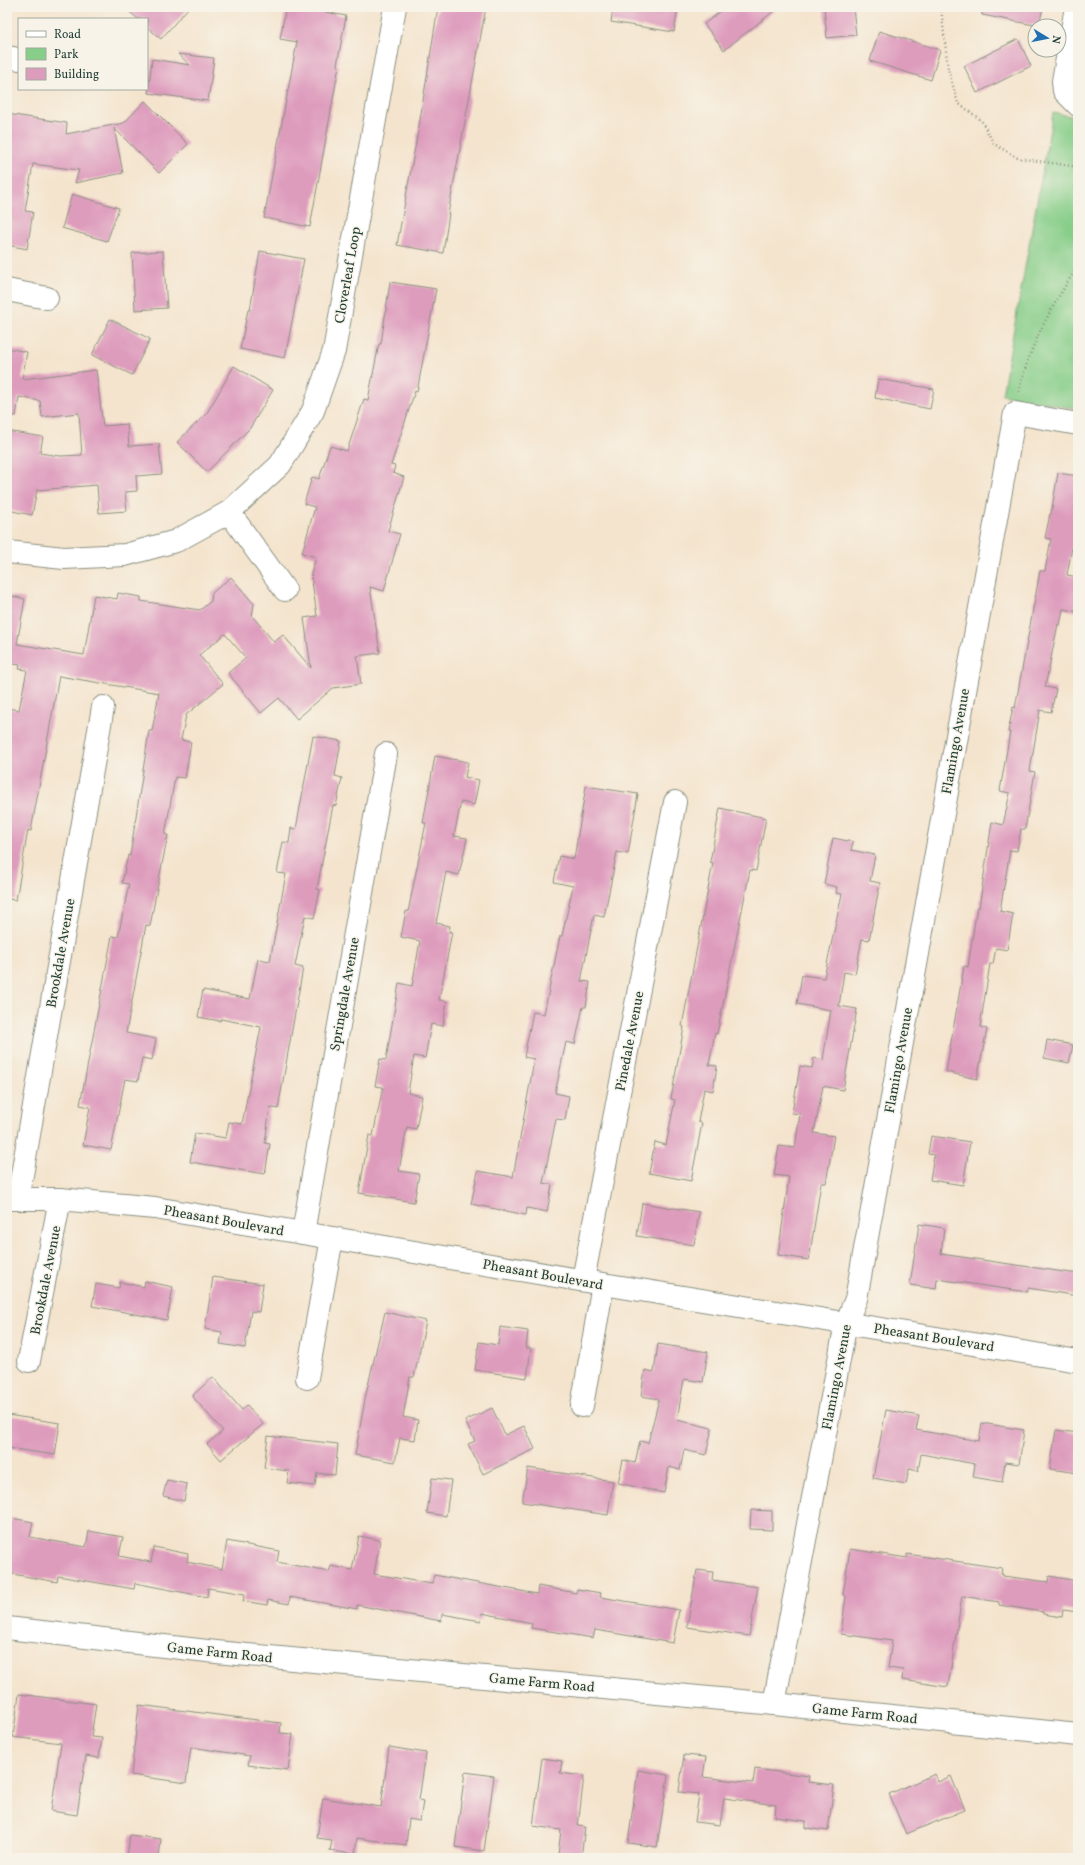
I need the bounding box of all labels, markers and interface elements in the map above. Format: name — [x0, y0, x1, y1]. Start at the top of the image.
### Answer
legend — [18, 18, 148, 90]
north arrow — [1027, 18, 1067, 58]
text: Road — [54, 27, 81, 43]
text: N — [1047, 34, 1063, 45]
text: Park — [54, 47, 79, 63]
text: Building — [54, 67, 99, 83]
street label: Cloverleaf Loop — [331, 225, 366, 325]
street label: Flamingo Avenue — [938, 686, 975, 796]
street label: Brookdale Avenue — [42, 897, 81, 1010]
street label: Springdale Avenue — [326, 935, 365, 1053]
street label: Pinedale Avenue — [611, 989, 650, 1093]
street label: Flamingo Avenue — [881, 1005, 918, 1115]
street label: Pheasant Boulevard — [162, 1202, 286, 1241]
street label: Brookdale Avenue — [27, 1224, 66, 1337]
street label: Pheasant Boulevard — [481, 1256, 605, 1295]
street label: Pheasant Boulevard — [872, 1320, 996, 1357]
street label: Flamingo Avenue — [818, 1323, 857, 1432]
street label: Game Farm Road — [166, 1639, 274, 1668]
street label: Game Farm Road — [488, 1669, 596, 1698]
street label: Game Farm Road — [811, 1700, 919, 1729]

